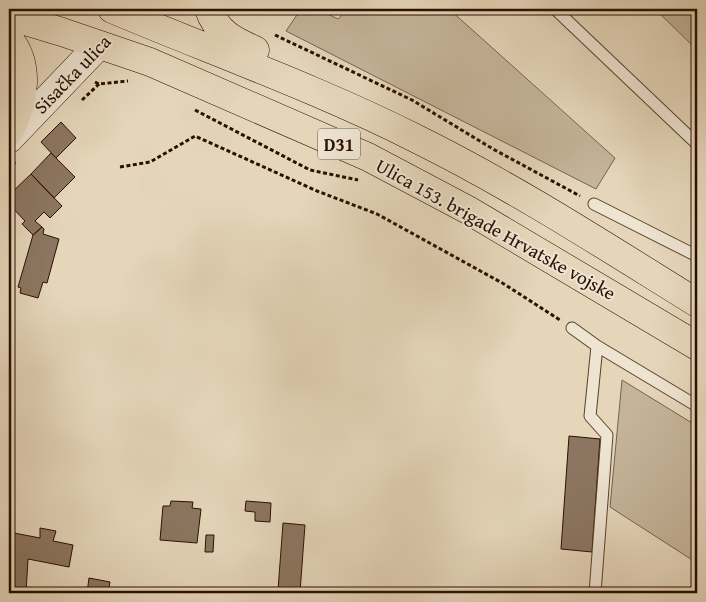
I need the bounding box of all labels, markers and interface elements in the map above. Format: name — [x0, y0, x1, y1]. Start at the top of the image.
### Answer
street label: Sisačka ulica — [27, 28, 117, 120]
road number: D31 — [318, 128, 360, 160]
street label: Ulica 153. brigade Hrvatske vojske — [371, 151, 621, 307]

